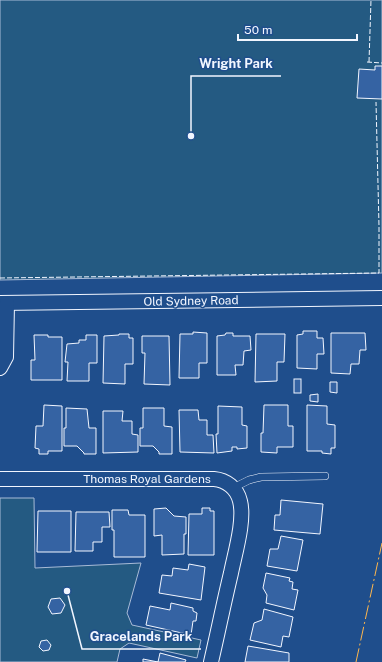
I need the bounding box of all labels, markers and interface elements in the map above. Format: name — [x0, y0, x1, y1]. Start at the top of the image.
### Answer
scale bar — [238, 16, 357, 42]
text: 50 m — [244, 23, 272, 37]
callout: Wright Park — [191, 51, 281, 76]
text: Wright Park — [199, 56, 273, 71]
street label: Old Sydney Road — [143, 293, 239, 309]
street label: Thomas Royal Gardens — [83, 472, 211, 486]
callout: Gracelands Park — [82, 624, 201, 649]
text: Gracelands Park — [90, 629, 193, 644]

